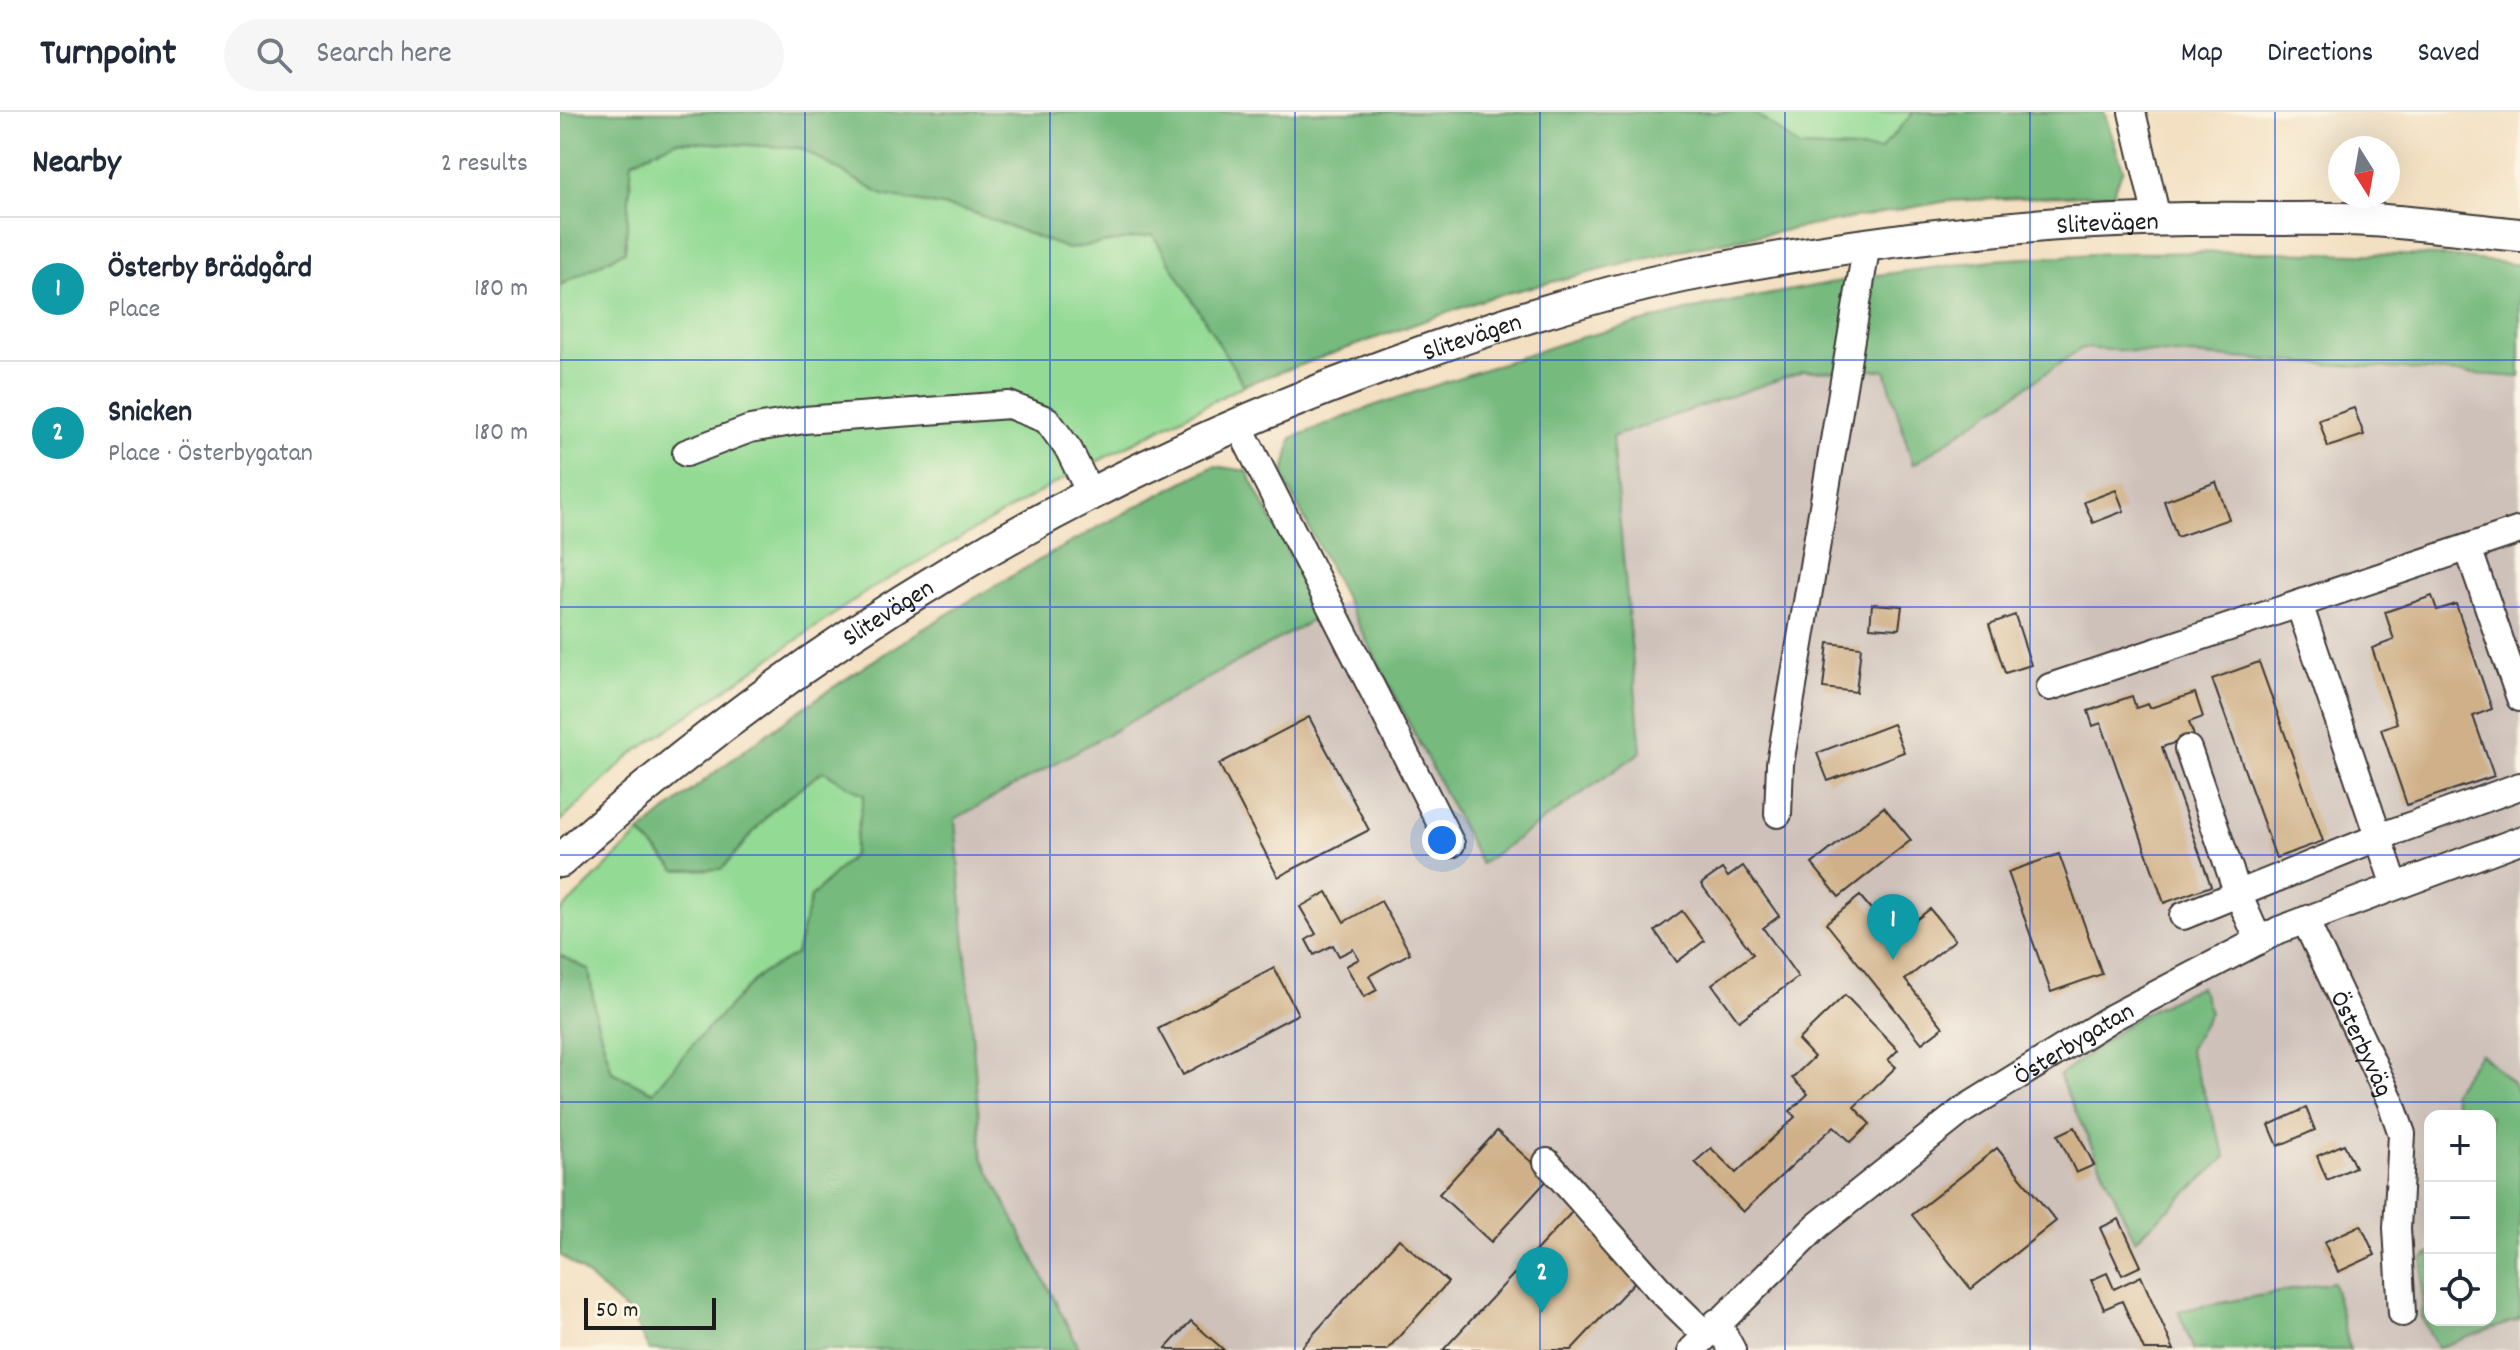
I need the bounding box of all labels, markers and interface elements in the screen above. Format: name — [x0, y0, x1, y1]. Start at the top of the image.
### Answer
search box — [224, 19, 784, 91]
text: Turnpoint — [40, 28, 176, 83]
icon: search — [252, 33, 296, 77]
text: Search here — [316, 34, 452, 77]
text: Map — [2181, 35, 2223, 75]
text: Directions — [2267, 35, 2373, 75]
text: Saved — [2417, 35, 2480, 75]
north arrow — [2328, 136, 2400, 208]
text: Nearby — [32, 140, 121, 189]
text: 2 results — [441, 146, 528, 183]
street label: Slitevägen — [2055, 204, 2159, 246]
text: Österby Brädgård — [108, 249, 312, 292]
text: 1 — [55, 271, 61, 308]
text: 180 m — [474, 271, 528, 308]
text: Place — [108, 292, 160, 329]
street label: Slitevägen — [1418, 305, 1527, 373]
text: Snicken — [108, 393, 192, 436]
text: 2 — [52, 415, 64, 452]
text: 180 m — [474, 415, 528, 452]
text: Place · Österbygatan — [108, 436, 313, 473]
street label: Slitevägen — [836, 571, 942, 657]
your location — [1422, 820, 1462, 860]
pin: 1 — [1867, 894, 1919, 960]
street label: Österbyväg — [2319, 986, 2401, 1103]
street label: Österbygatan — [2008, 994, 2141, 1096]
map controls — [2424, 1110, 2496, 1326]
button: + — [2424, 1110, 2496, 1182]
button: − — [2424, 1182, 2496, 1254]
pin: 2 — [1516, 1247, 1568, 1313]
button: locate — [2424, 1254, 2496, 1326]
scale bar — [584, 1294, 716, 1330]
text: 50 m — [596, 1296, 638, 1327]

